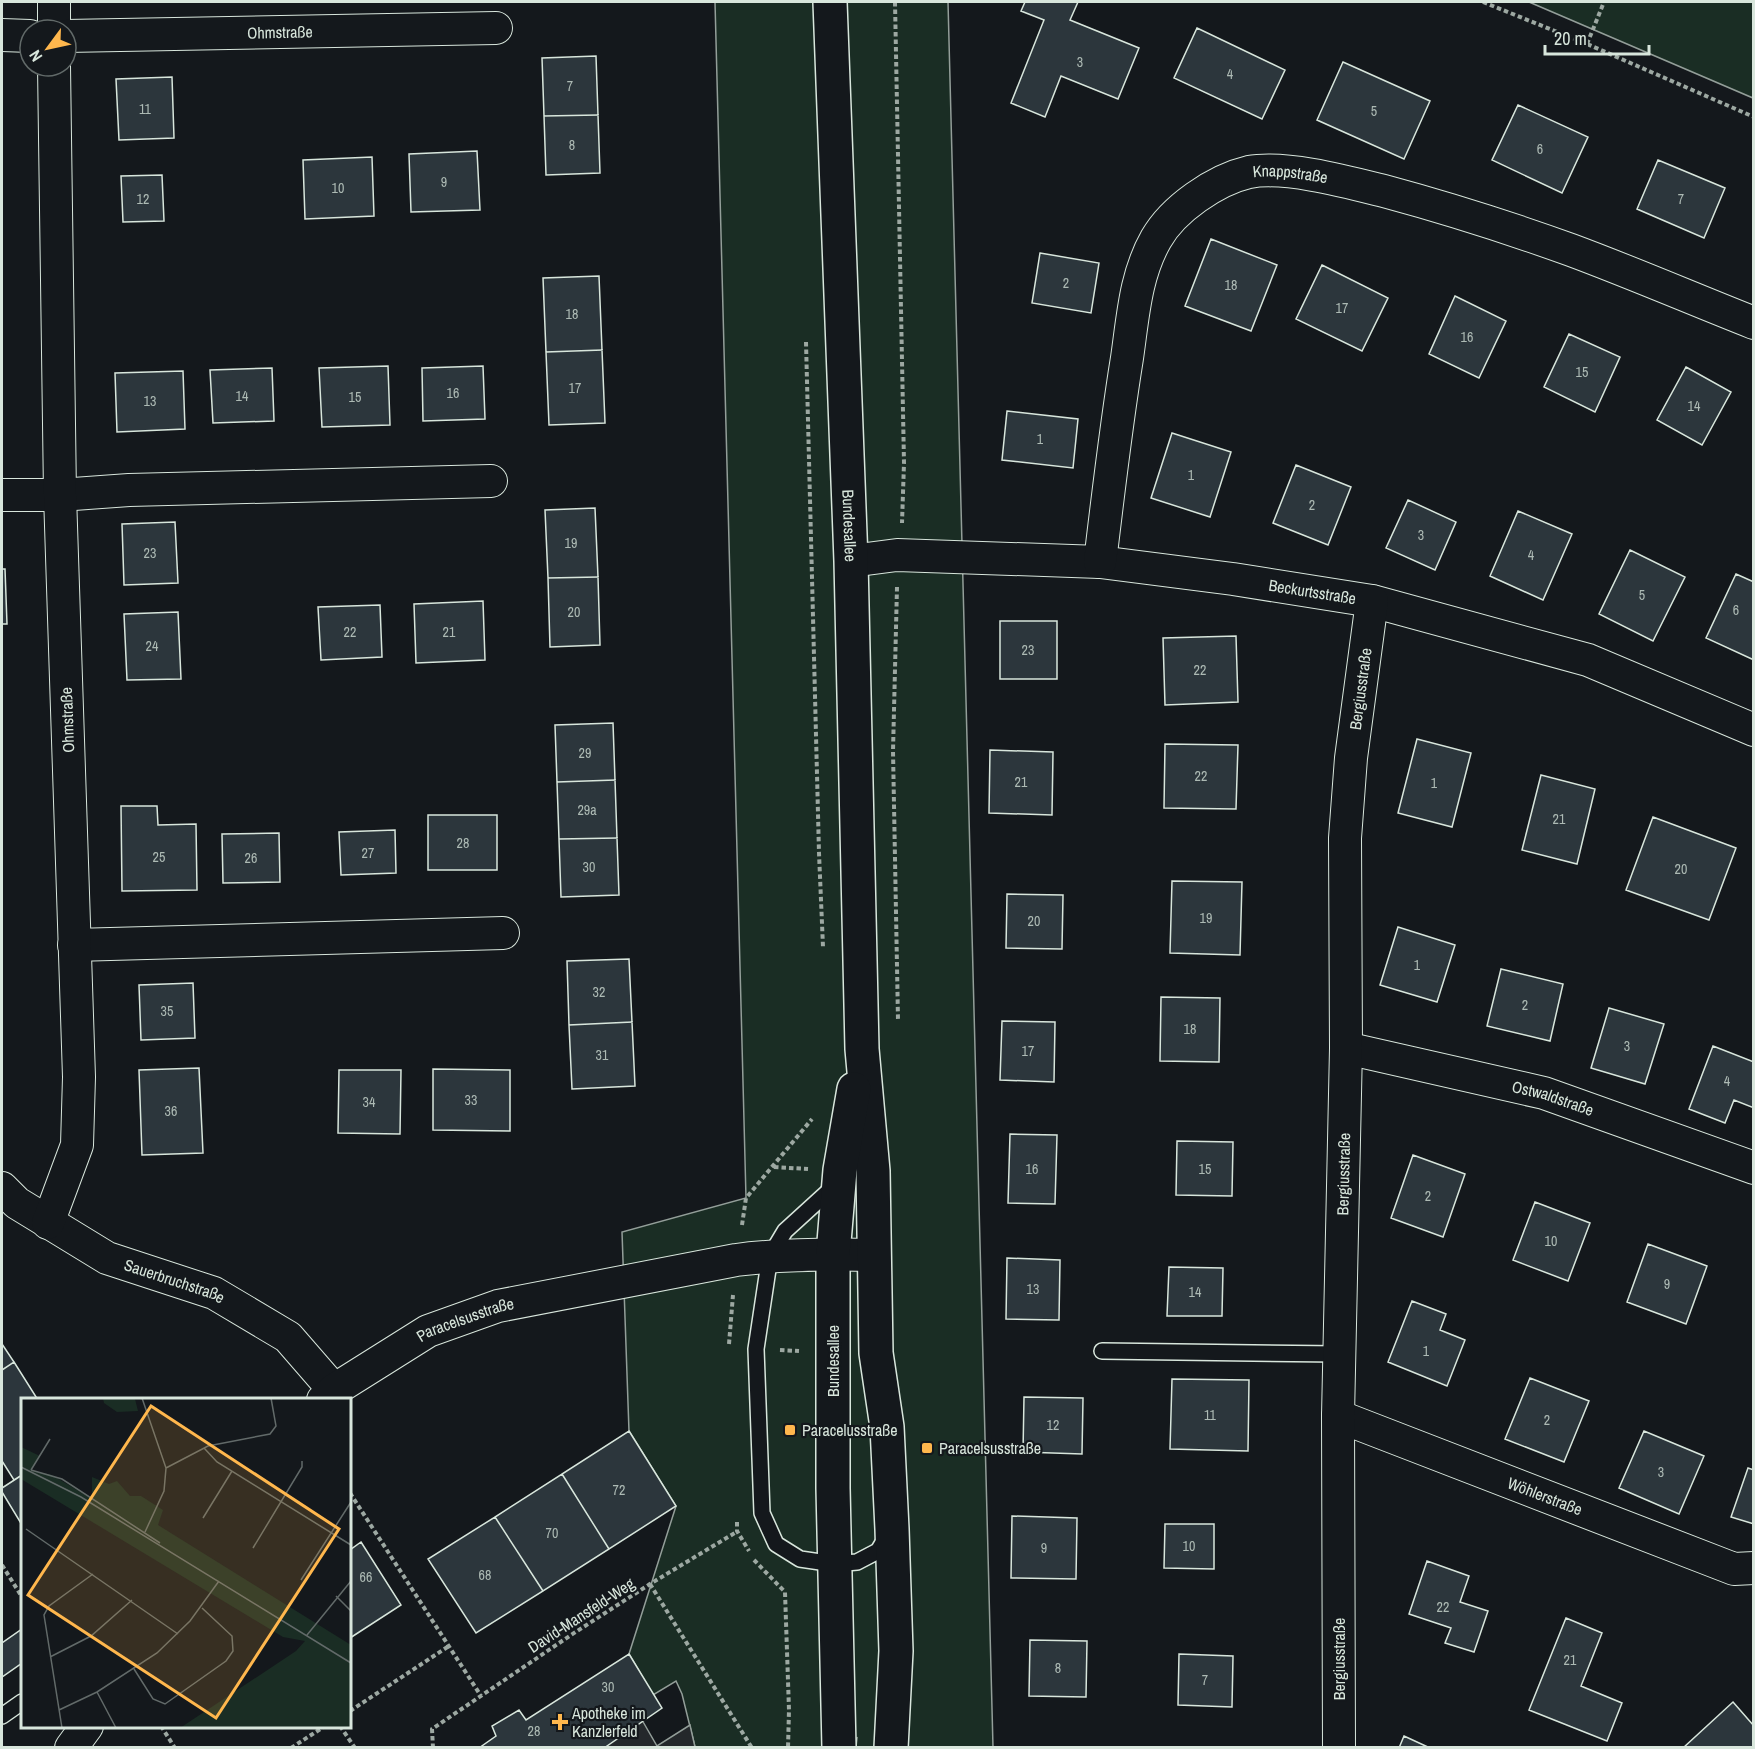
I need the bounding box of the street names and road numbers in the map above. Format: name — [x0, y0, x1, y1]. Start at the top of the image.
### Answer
street label: Ohmstraße — [247, 20, 313, 44]
street label: Knappstraße — [1252, 159, 1330, 188]
street label: Bundesallee — [837, 489, 862, 562]
street label: Beckurtsstraße — [1267, 574, 1358, 609]
street label: Bergiusstraße — [1344, 647, 1377, 731]
street label: Ohmstraße — [55, 687, 79, 753]
street label: Ostwaldstraße — [1510, 1075, 1597, 1121]
street label: Bergiusstraße — [1331, 1133, 1355, 1216]
street label: Sauerbruchstraße — [121, 1253, 229, 1308]
street label: Paracelsusstraße — [412, 1292, 516, 1347]
street label: Bundesallee — [822, 1325, 844, 1397]
street label: Wöhlerstraße — [1504, 1472, 1586, 1520]
street label: David-Mansfeld-Weg — [523, 1572, 639, 1658]
street label: Bergiusstraße — [1328, 1618, 1350, 1700]

